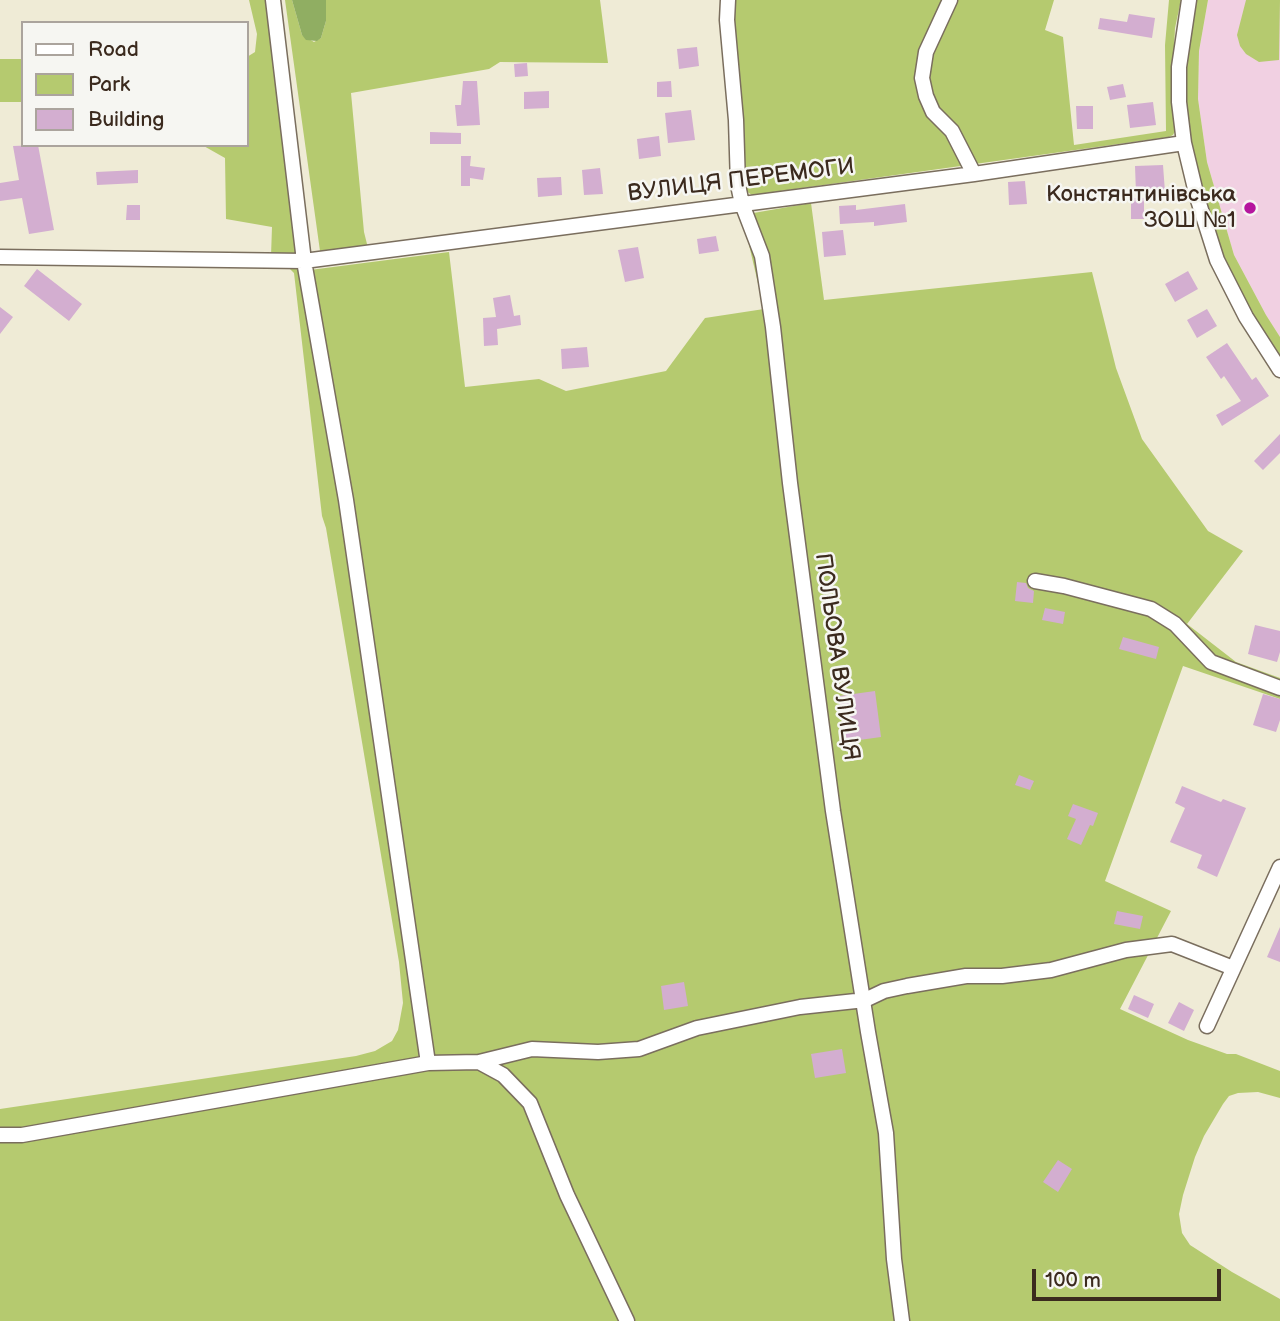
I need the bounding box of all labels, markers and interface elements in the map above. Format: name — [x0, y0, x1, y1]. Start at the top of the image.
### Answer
legend — [21, 21, 248, 147]
text: Road — [88, 37, 139, 62]
text: Park — [88, 72, 130, 97]
text: Building — [88, 107, 164, 132]
street label: ВУЛИЦЯ ПЕРЕМОГИ — [626, 153, 856, 209]
place label: Констянтинівська ЗОШ №1 — [1046, 181, 1236, 235]
marker: Констянтинівська ЗОШ №1 — [1242, 200, 1258, 216]
street label: ПОЛЬОВА ВУЛИЦЯ — [808, 551, 864, 763]
scale bar — [1035, 1254, 1224, 1298]
text: 100 m — [1045, 1268, 1101, 1293]

